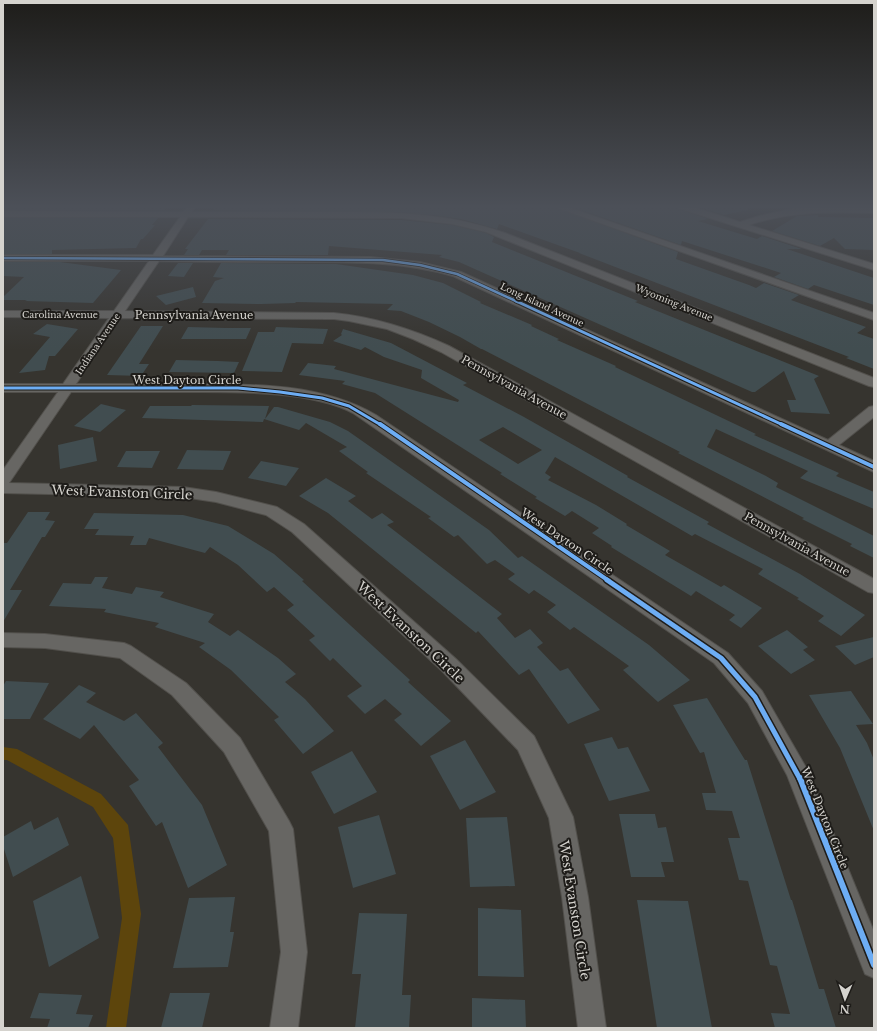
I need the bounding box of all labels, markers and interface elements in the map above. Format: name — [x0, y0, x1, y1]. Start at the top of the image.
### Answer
street label: Long Island Avenue — [499, 280, 586, 329]
street label: Wyoming Avenue — [633, 282, 714, 323]
street label: Pennsylvania Avenue — [135, 308, 253, 322]
street label: Carolina Avenue — [22, 309, 98, 320]
street label: Indiana Avenue — [73, 311, 122, 376]
street label: Pennsylvania Avenue — [459, 352, 569, 422]
street label: West Dayton Circle — [132, 373, 241, 387]
street label: West Evanston Circle — [50, 482, 193, 503]
street label: West Dayton Circle — [517, 504, 616, 577]
street label: Pennsylvania Avenue — [742, 509, 852, 579]
street label: West Evanston Circle — [353, 577, 468, 687]
street label: West Dayton Circle — [798, 764, 852, 871]
street label: West Evanston Circle — [555, 838, 594, 981]
north arrow — [825, 979, 865, 1019]
text: N — [839, 1002, 850, 1016]

